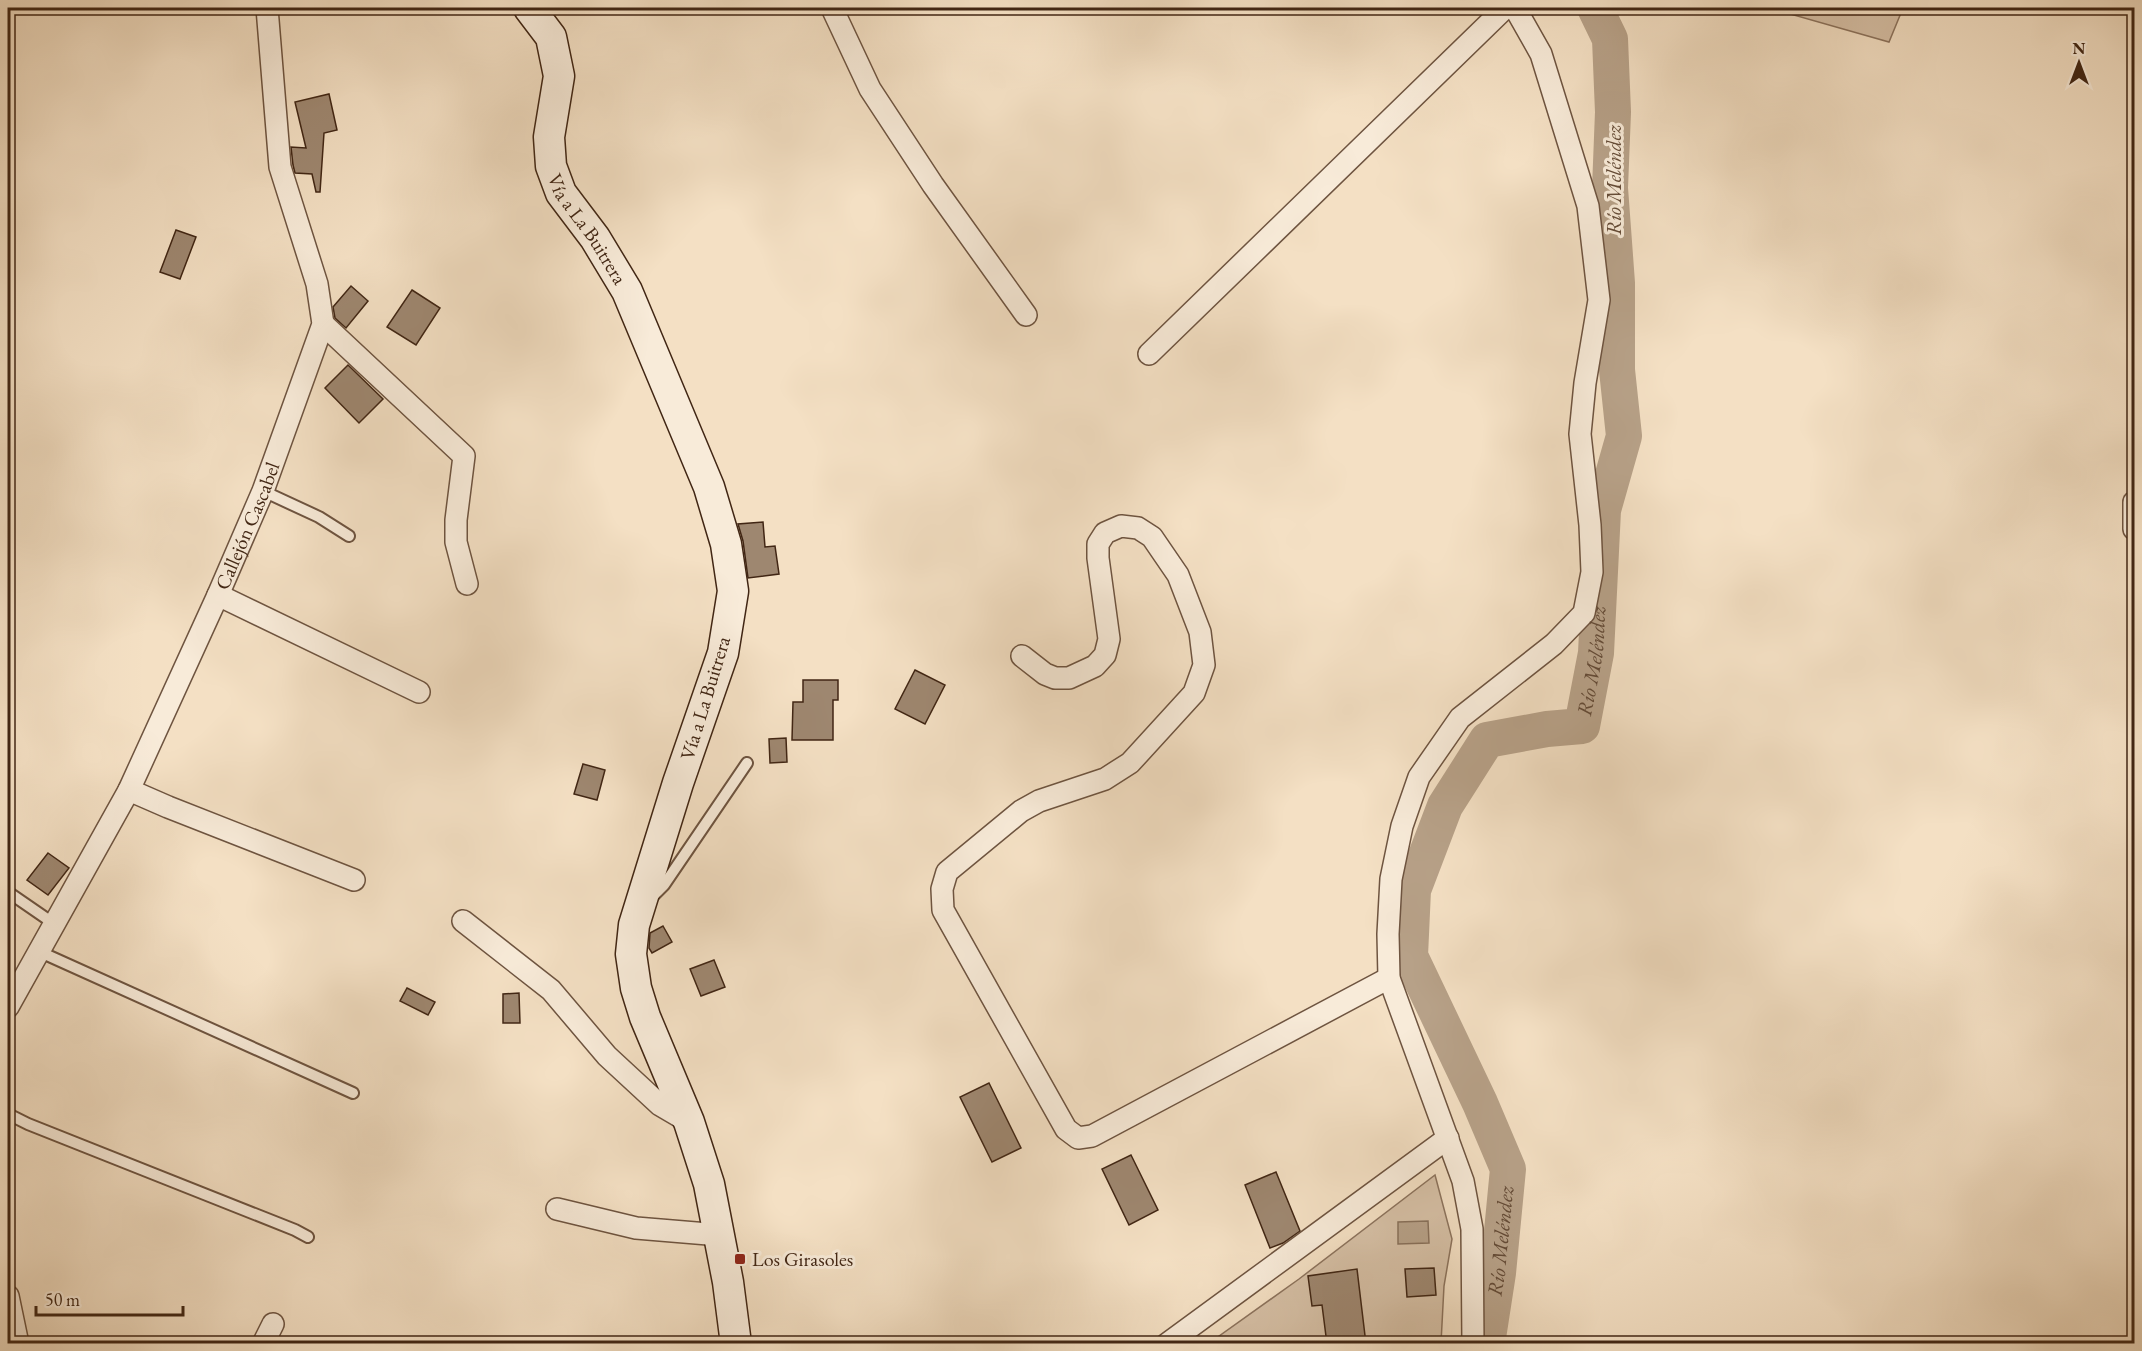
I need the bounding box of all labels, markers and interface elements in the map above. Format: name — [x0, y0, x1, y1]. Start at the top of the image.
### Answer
north arrow — [2049, 33, 2109, 93]
text: N — [2073, 38, 2086, 59]
water label: Río Meléndez — [1600, 124, 1627, 235]
street label: Vía a La Buitrera — [542, 170, 633, 289]
street label: Callejón Cascabel — [209, 458, 285, 594]
water label: Río Meléndez — [1570, 605, 1611, 718]
street label: Vía a La Buitrera — [674, 633, 736, 763]
water label: Río Meléndez — [1481, 1184, 1519, 1298]
place label: Los Girasoles — [752, 1246, 853, 1272]
marker: Los Girasoles — [733, 1252, 747, 1266]
scale bar — [36, 1279, 183, 1317]
text: 50 m — [45, 1288, 80, 1311]

